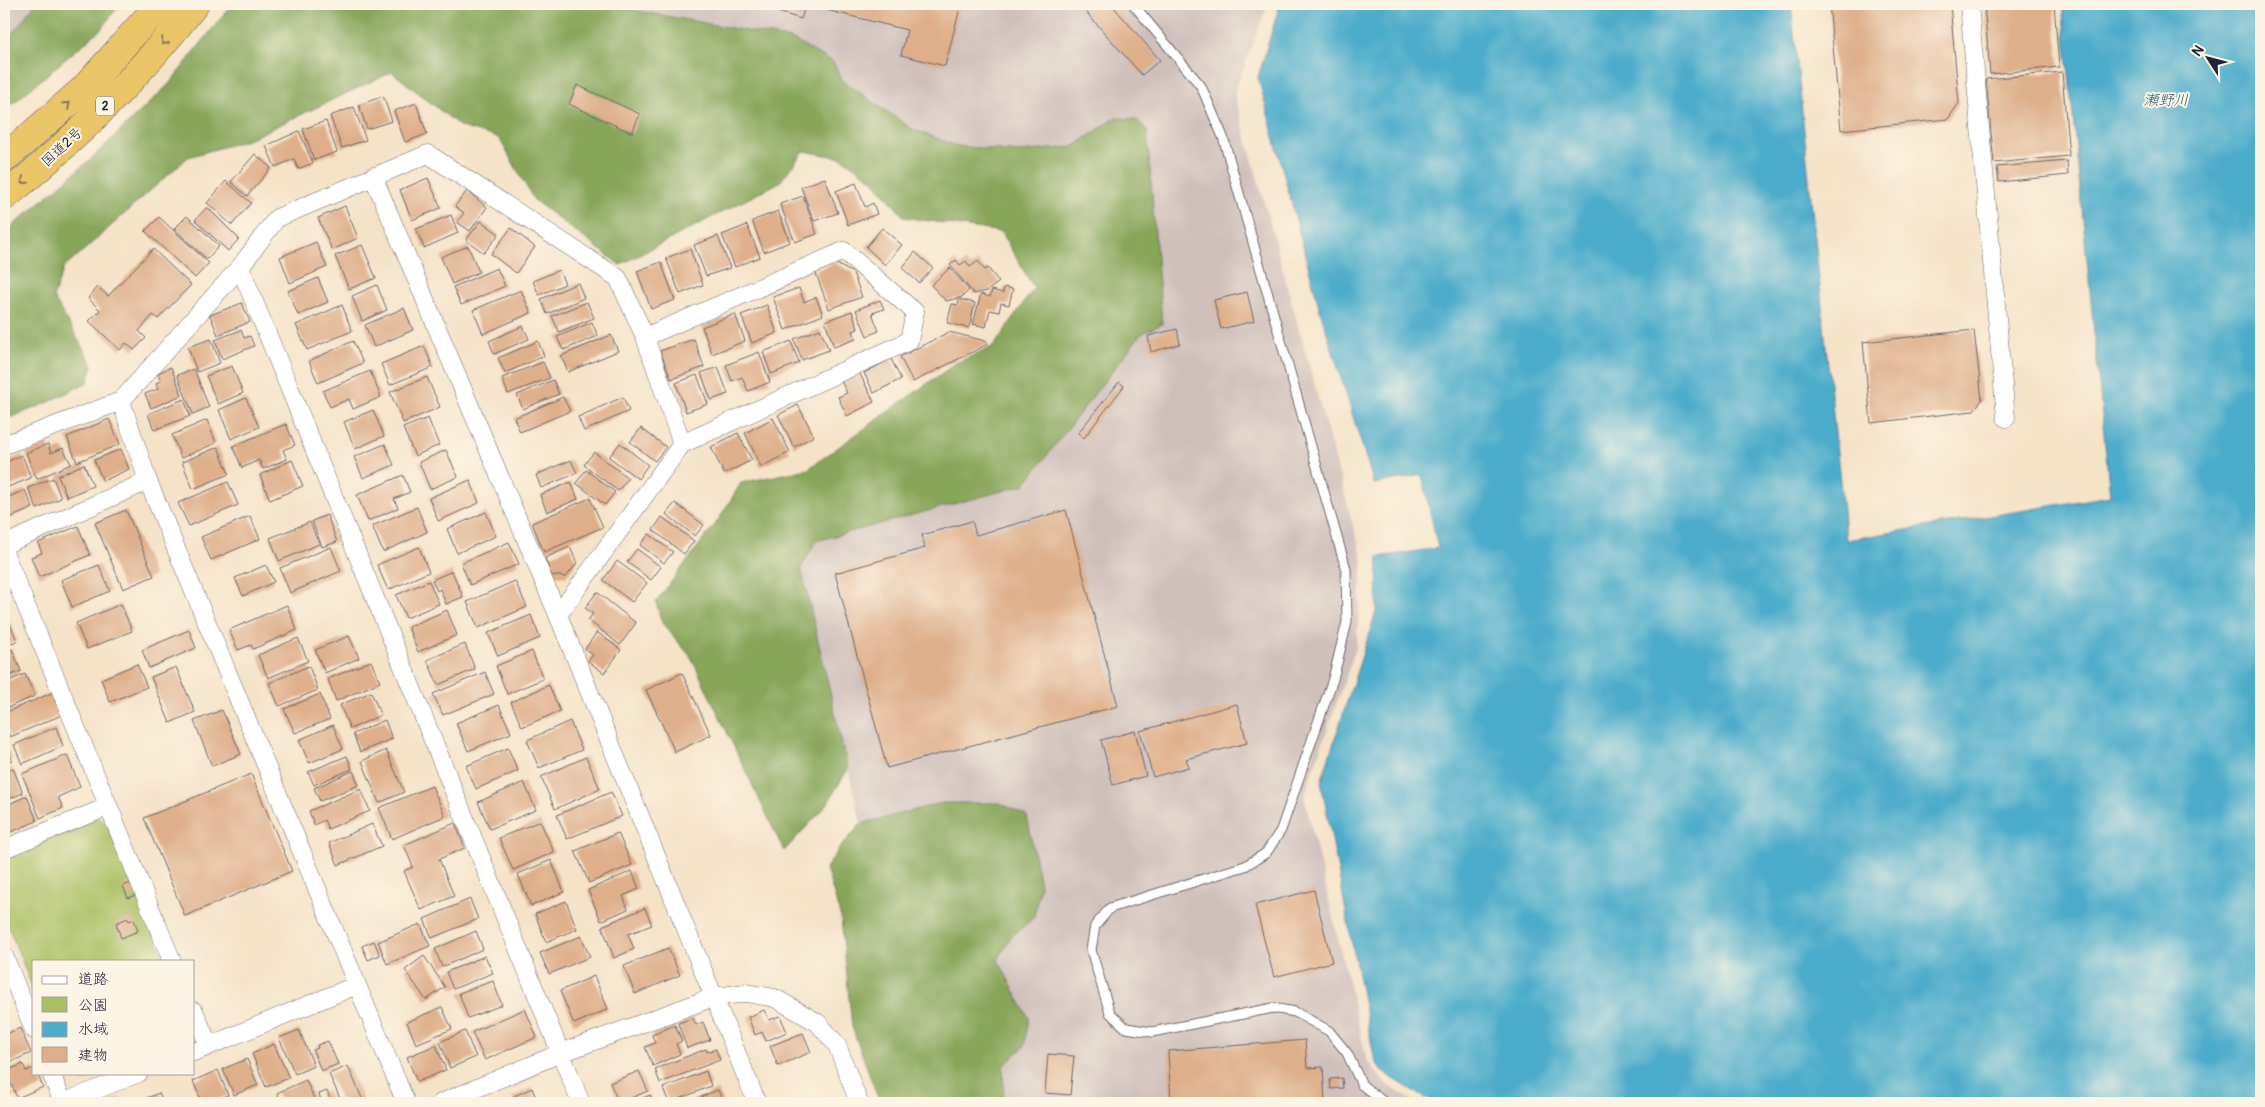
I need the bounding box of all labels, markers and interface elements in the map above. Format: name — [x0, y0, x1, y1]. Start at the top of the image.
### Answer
north arrow — [2182, 32, 2232, 82]
one-way arrow — [161, 36, 170, 45]
text: N — [2188, 42, 2208, 59]
water label: 瀬野川 — [2143, 91, 2189, 110]
road number: 2 — [96, 96, 114, 115]
one-way arrow — [62, 102, 71, 111]
street label: 国道2号 — [38, 124, 86, 170]
one-way arrow — [21, 175, 30, 183]
legend — [32, 960, 195, 1074]
text: 道路 — [78, 970, 108, 989]
text: 公園 — [78, 996, 108, 1015]
text: 水域 — [78, 1020, 108, 1039]
text: 建物 — [78, 1046, 108, 1065]

